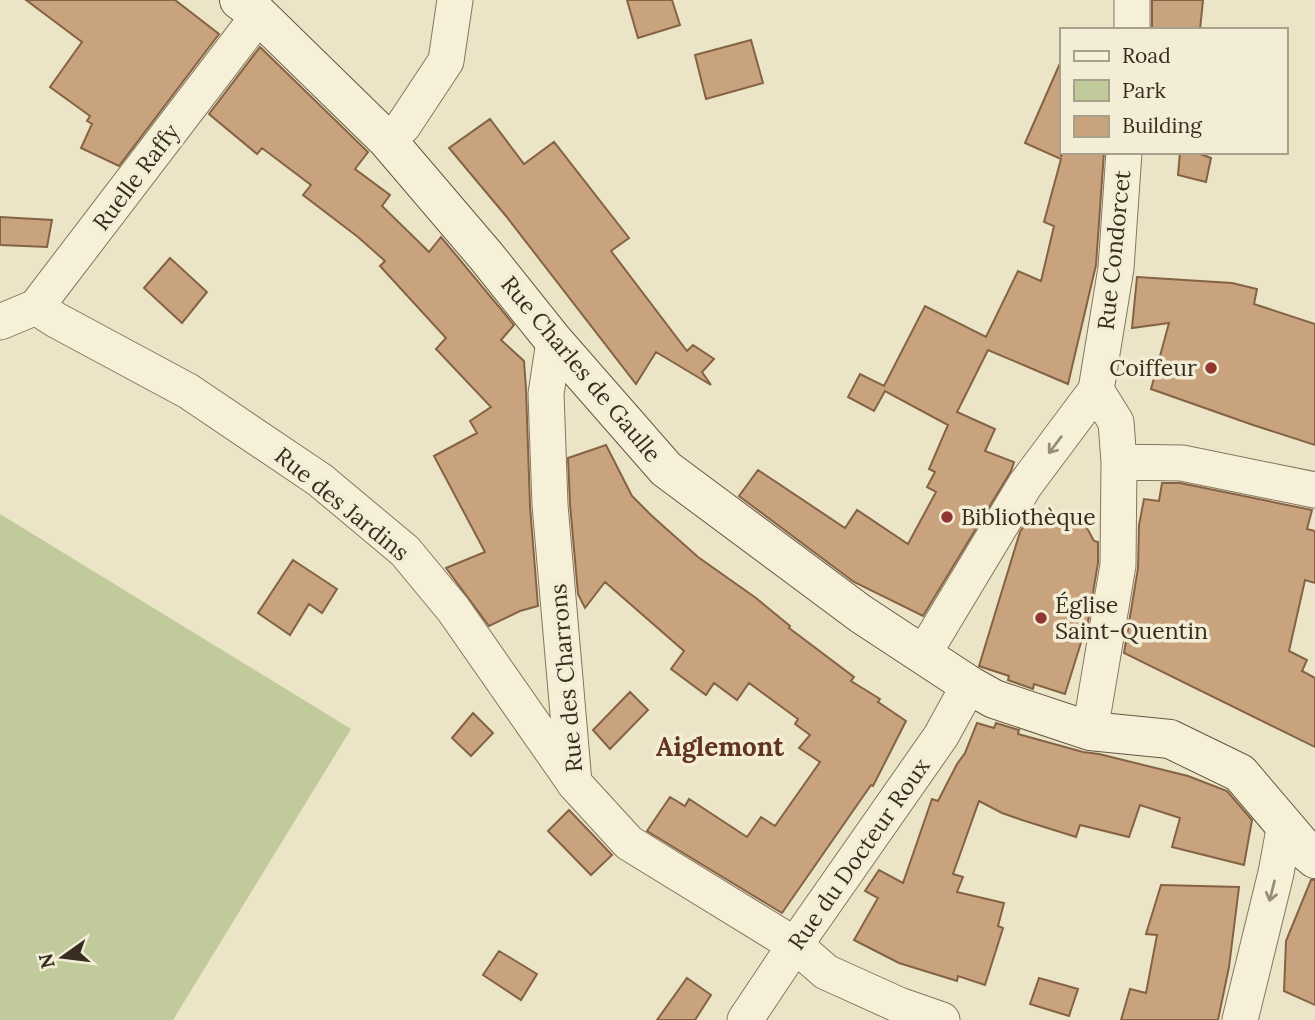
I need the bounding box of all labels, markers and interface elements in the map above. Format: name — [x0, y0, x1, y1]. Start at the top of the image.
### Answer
legend — [1060, 28, 1287, 154]
text: Road — [1122, 42, 1171, 69]
text: Park — [1122, 77, 1166, 104]
text: Building — [1122, 112, 1202, 139]
street label: Ruelle Raffy — [86, 117, 186, 236]
street label: Rue Condorcet — [1091, 169, 1136, 331]
street label: Rue Charles de Gaulle — [495, 270, 668, 468]
place label: Coiffeur — [1109, 353, 1197, 382]
marker: Coiffeur — [1203, 360, 1219, 376]
one-way arrow — [1048, 435, 1063, 454]
street label: Rue des Jardins — [269, 441, 415, 567]
place label: Bibliothèque — [961, 502, 1096, 531]
marker: Bibliothèque — [939, 509, 955, 525]
street label: Rue des Charrons — [543, 583, 588, 774]
place label: Église Saint-Quentin — [1055, 590, 1208, 645]
marker: Église Saint-Quentin — [1033, 610, 1049, 626]
district label: Aiglemont — [656, 730, 785, 763]
street label: Rue du Docteur Roux — [781, 752, 936, 955]
one-way arrow — [1265, 879, 1278, 902]
north arrow — [28, 922, 98, 992]
text: N — [33, 951, 60, 971]

